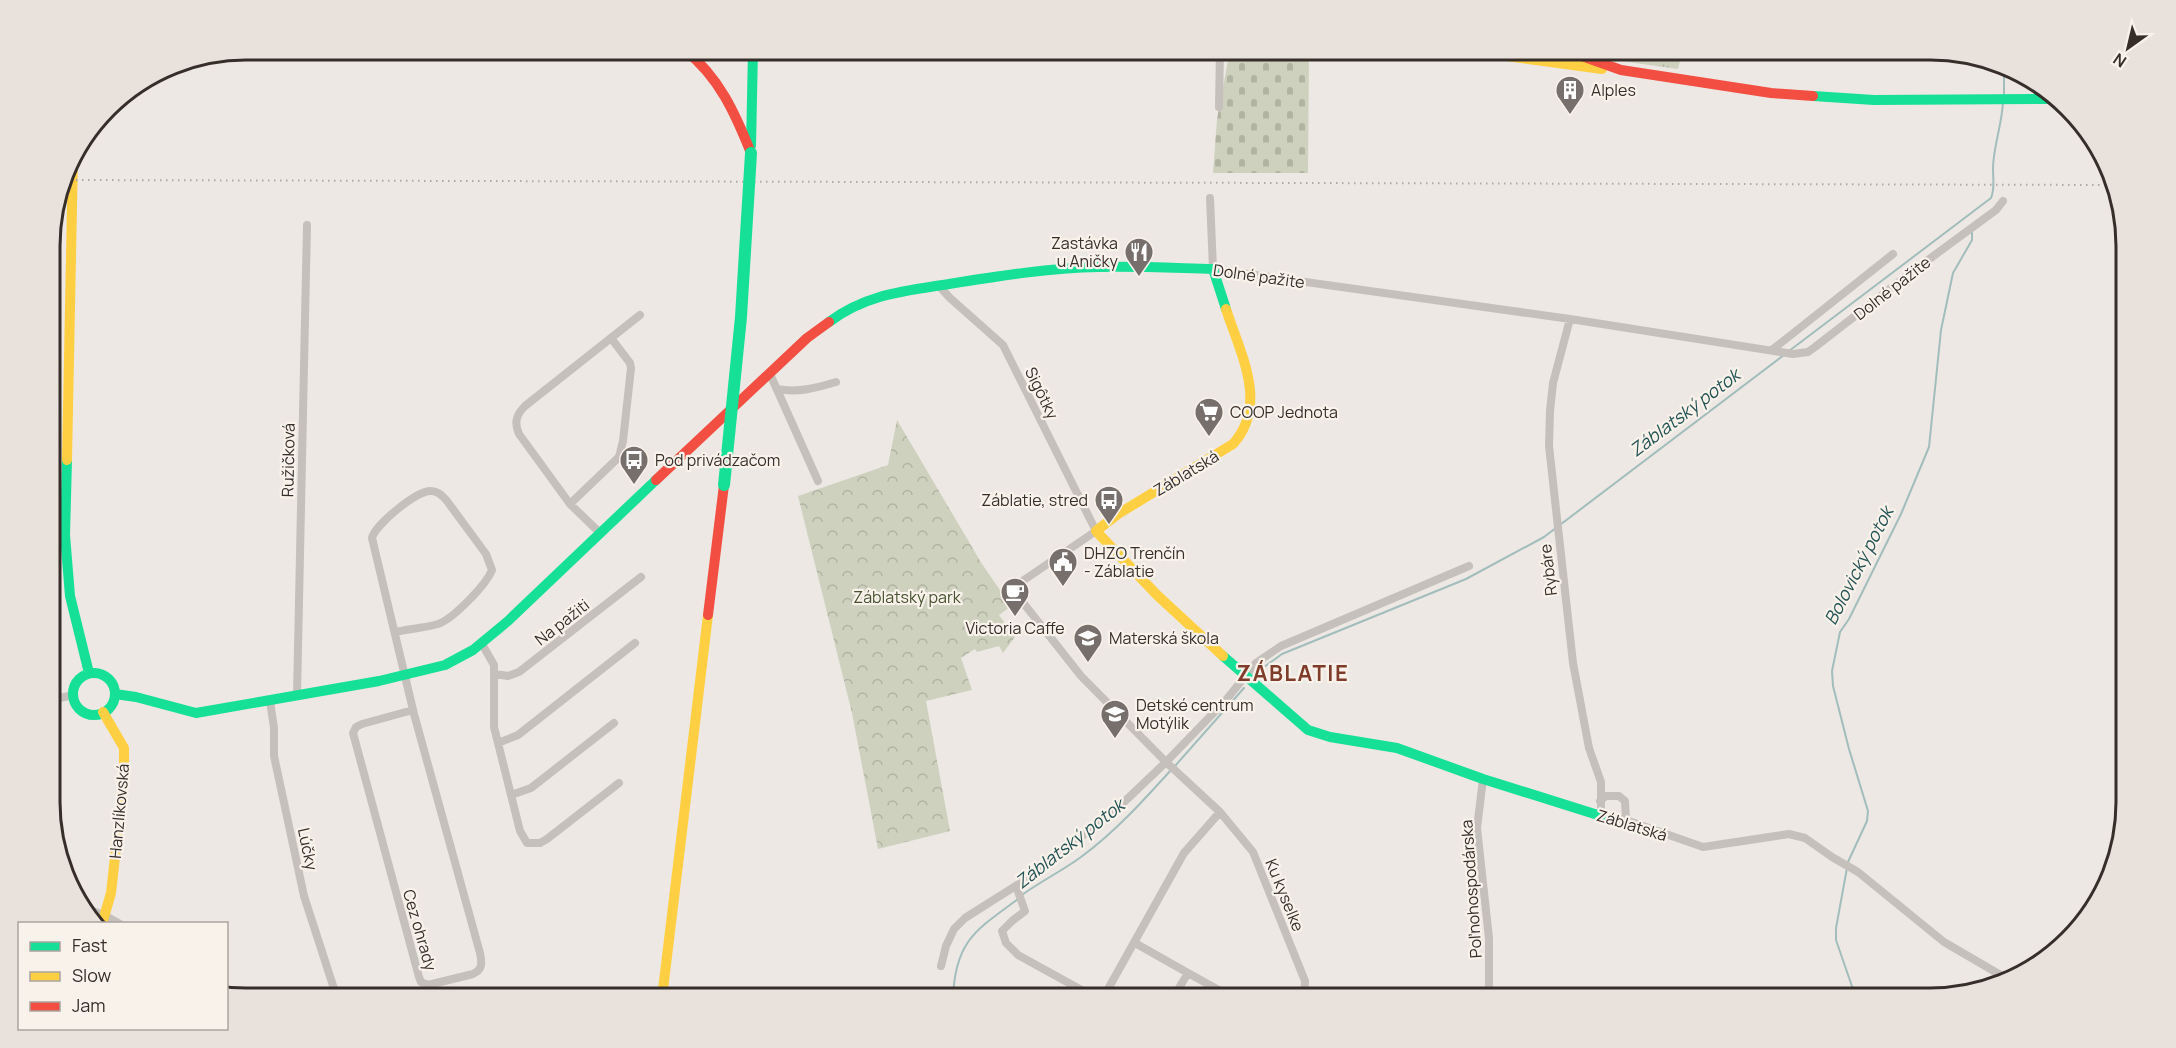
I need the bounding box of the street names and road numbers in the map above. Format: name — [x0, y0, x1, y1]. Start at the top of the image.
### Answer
street label: Dolné pažite — [1849, 251, 1935, 325]
street label: Dolné pažite — [1212, 259, 1306, 293]
street label: Sigôtky — [1020, 363, 1064, 423]
street label: Ružičková — [276, 423, 300, 497]
street label: Záblatská — [1149, 445, 1223, 501]
street label: Rybáre — [1534, 543, 1562, 597]
street label: Na pažiti — [530, 594, 594, 650]
street label: Hanzlíkovská — [104, 763, 134, 859]
street label: Záblatská — [1594, 804, 1670, 846]
street label: Poľnohospodárska — [1455, 819, 1487, 959]
street label: Lúčky — [293, 826, 323, 873]
street label: Ku kyselke — [1260, 855, 1310, 935]
street label: Cez ohrady — [398, 887, 442, 974]

